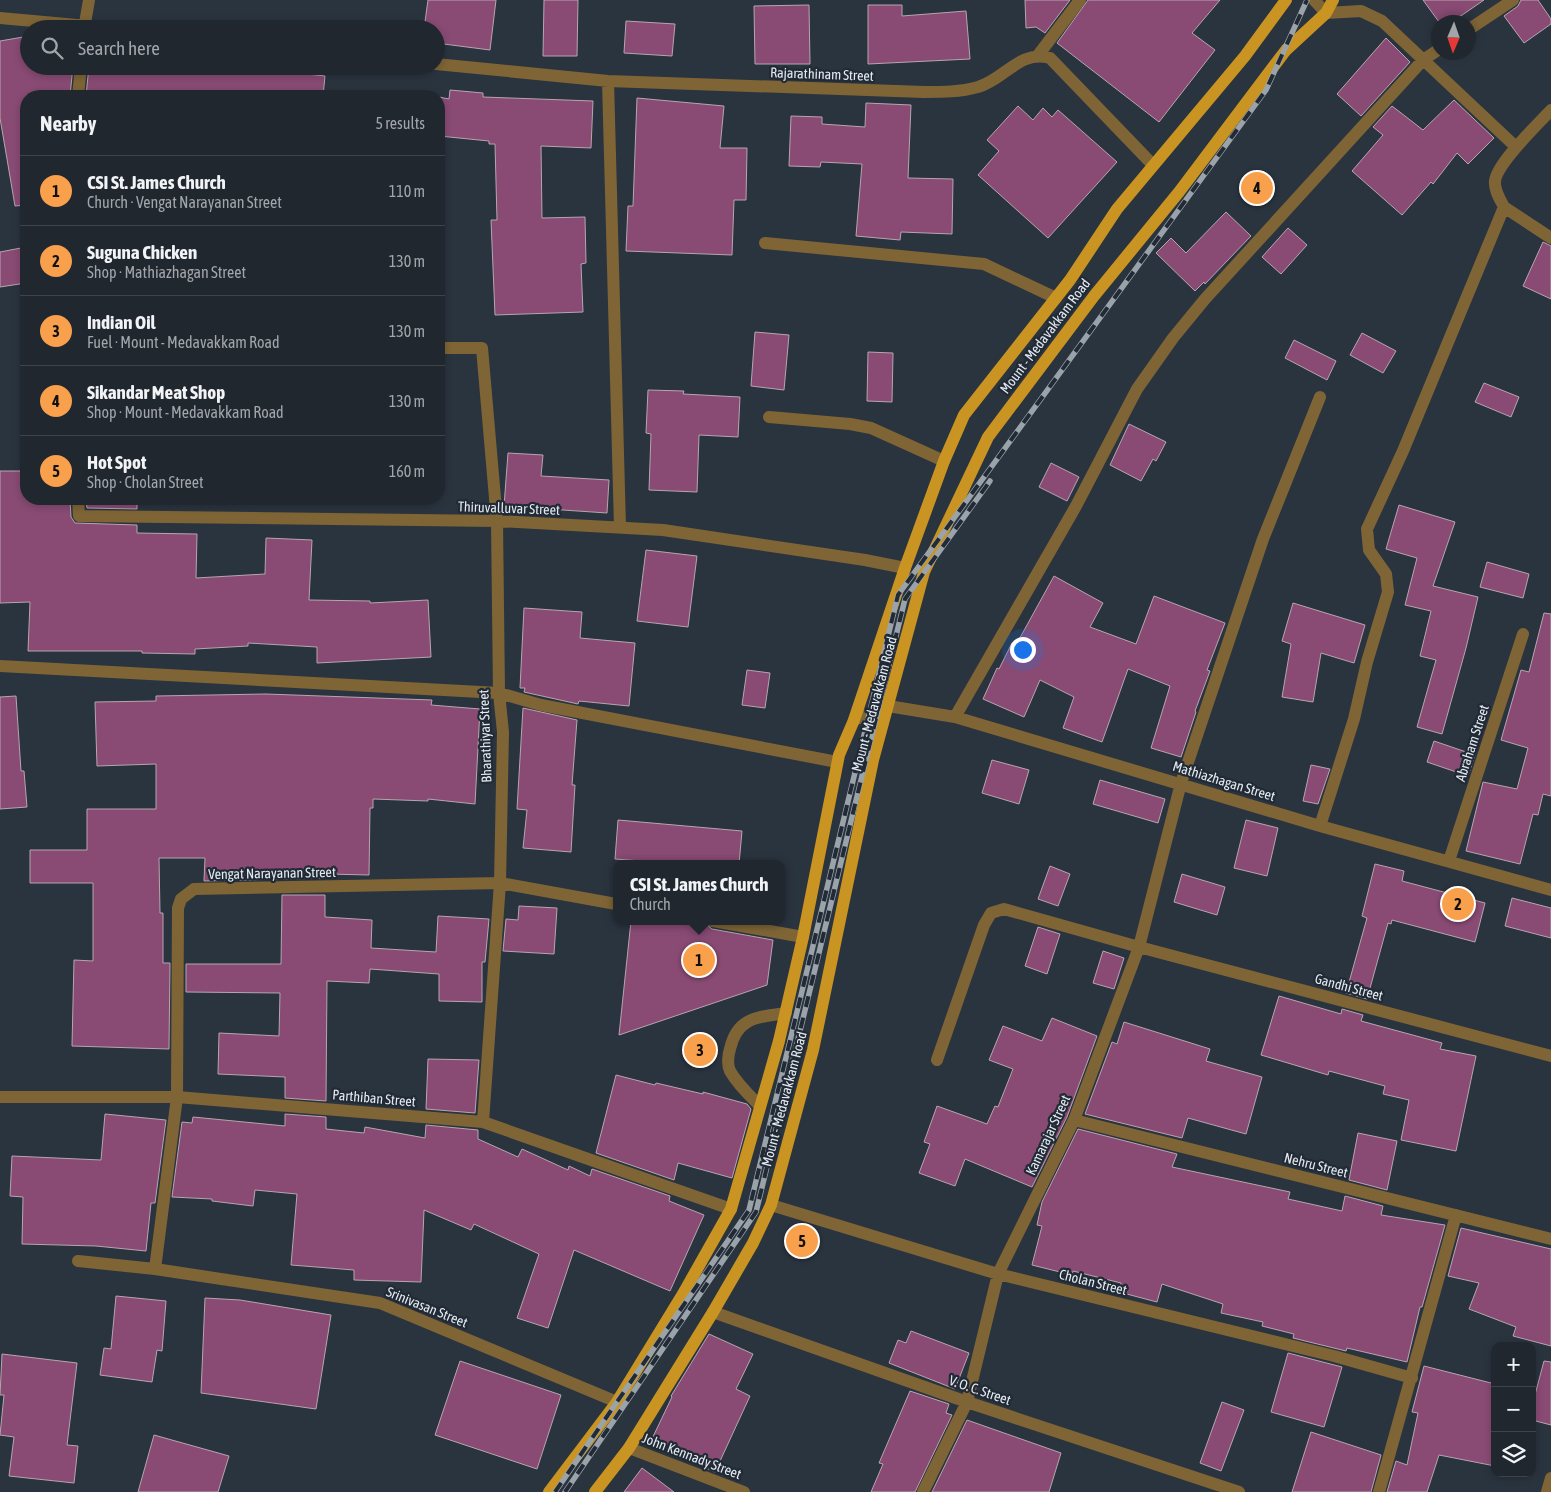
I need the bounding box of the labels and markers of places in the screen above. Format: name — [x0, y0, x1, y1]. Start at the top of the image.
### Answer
pin: 4 — [1241, 169, 1273, 207]
pin: 2 — [1442, 885, 1474, 923]
pin: 1 — [683, 941, 715, 979]
pin: 3 — [684, 1031, 716, 1069]
pin: 5 — [786, 1222, 818, 1260]

